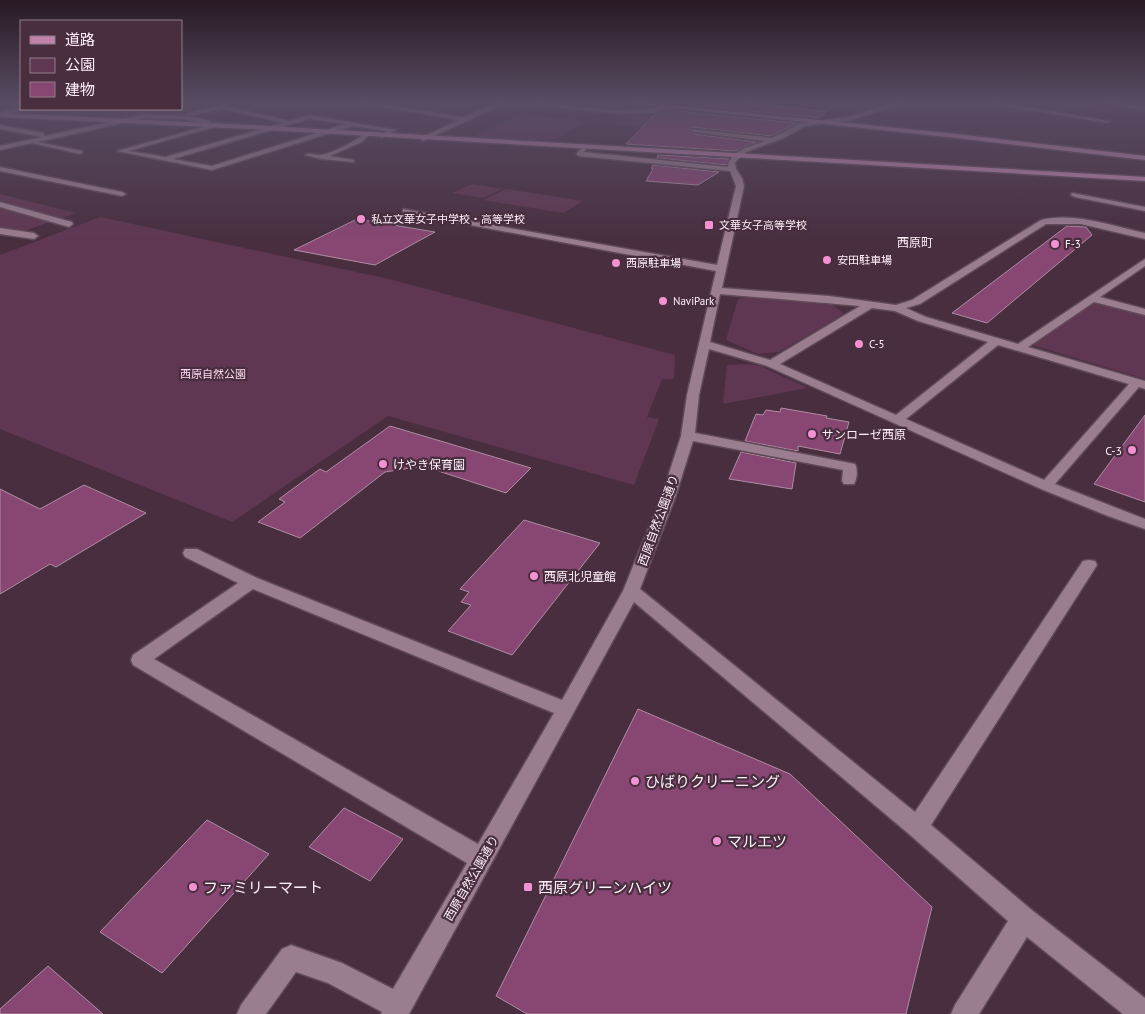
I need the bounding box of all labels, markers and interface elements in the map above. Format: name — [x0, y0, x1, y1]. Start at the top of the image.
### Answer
legend — [20, 20, 182, 110]
text: 道路 — [65, 30, 95, 49]
text: 公園 — [65, 55, 95, 74]
text: 建物 — [65, 80, 95, 99]
place label: 私立文華女子中学校・高等学校 — [371, 212, 525, 226]
marker: 私立文華女子中学校・高等学校 — [355, 213, 367, 225]
place label: 文華女子高等学校 — [719, 218, 807, 232]
marker: 文華女子高等学校 — [703, 219, 715, 231]
district label: 西原町 — [897, 235, 933, 250]
place label: F-3 — [1065, 237, 1081, 251]
marker: F-3 — [1049, 238, 1061, 250]
place label: 安田駐車場 — [837, 253, 892, 267]
marker: 安田駐車場 — [821, 254, 833, 266]
place label: 西原駐車場 — [626, 256, 681, 270]
marker: 西原駐車場 — [610, 257, 622, 269]
place label: NaviPark — [673, 294, 715, 308]
marker: NaviPark — [657, 295, 669, 307]
place label: C-5 — [869, 337, 884, 351]
marker: C-5 — [853, 338, 865, 350]
park label: 西原自然公園 — [180, 367, 246, 381]
place label: サンローゼ西原 — [822, 427, 906, 442]
marker: サンローゼ西原 — [806, 428, 818, 440]
place label: C-3 — [1105, 443, 1122, 458]
marker: C-3 — [1126, 444, 1138, 456]
place label: けやき保育園 — [393, 457, 465, 472]
marker: けやき保育園 — [377, 458, 389, 470]
street label: 西原自然公園通り — [635, 472, 681, 568]
place label: 西原北児童館 — [544, 569, 616, 584]
marker: 西原北児童館 — [528, 570, 540, 582]
place label: ひばりクリーニング — [645, 772, 780, 791]
marker: ひばりクリーニング — [629, 775, 641, 787]
place label: マルエツ — [727, 832, 787, 851]
street label: 西原自然公園通り — [441, 833, 501, 923]
marker: マルエツ — [711, 835, 723, 847]
place label: ファミリーマート — [203, 878, 323, 897]
place label: 西原グリーンハイツ — [538, 878, 672, 897]
marker: ファミリーマート — [187, 881, 199, 893]
marker: 西原グリーンハイツ — [522, 881, 534, 893]

